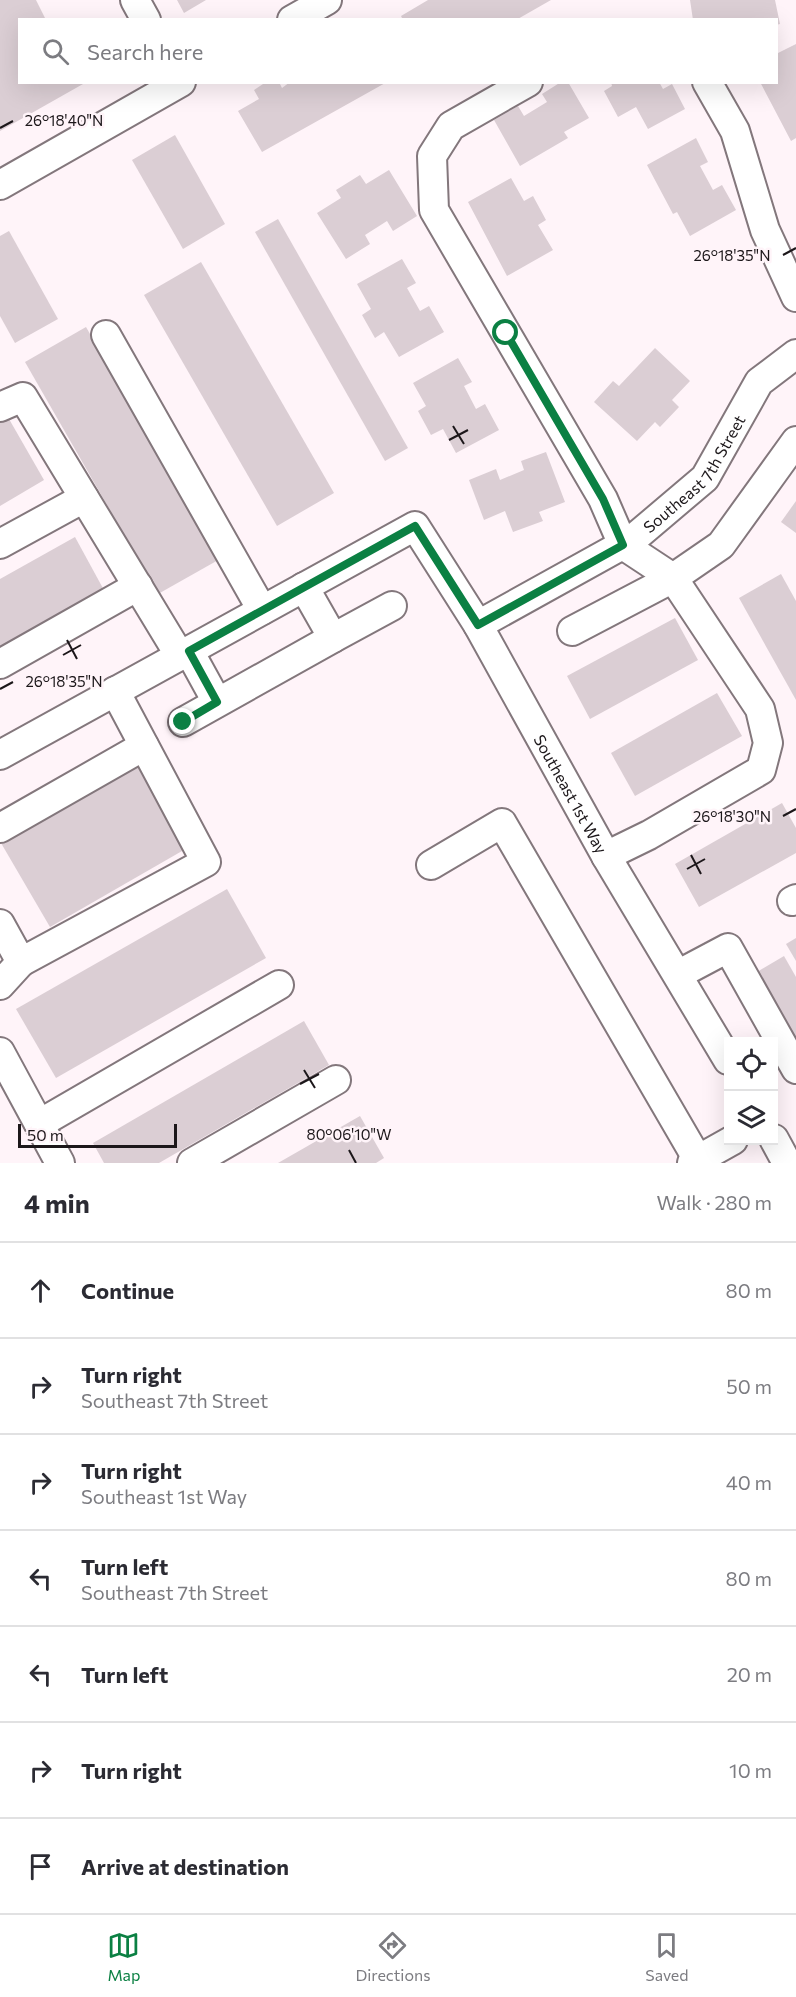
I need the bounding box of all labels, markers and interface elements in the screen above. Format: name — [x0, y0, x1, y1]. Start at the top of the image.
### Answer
search box — [18, 18, 778, 84]
icon: search — [39, 35, 72, 68]
text: Search here — [87, 38, 203, 65]
text: 26°18'40"N — [25, 111, 103, 129]
text: 26°18'35"N — [693, 246, 771, 264]
route start — [492, 319, 518, 345]
street label: Southeast 7th Street — [639, 411, 748, 536]
text: 26°18'35"N — [25, 672, 103, 690]
route end — [169, 708, 195, 734]
street label: Southeast 1st Way — [531, 731, 612, 856]
text: 26°18'30"N — [693, 807, 771, 825]
map controls — [724, 1037, 778, 1145]
button: locate — [724, 1037, 778, 1091]
button: layers — [724, 1091, 778, 1145]
scale bar — [18, 1121, 177, 1148]
text: 50 m — [27, 1125, 64, 1144]
text: 80°06'10"W — [307, 1125, 391, 1143]
text: 4 min — [24, 1187, 90, 1218]
text: Walk · 280 m — [656, 1190, 772, 1214]
icon: ahead — [24, 1274, 57, 1307]
text: Continue — [81, 1277, 174, 1304]
text: 80 m — [726, 1278, 772, 1302]
text: Turn right — [81, 1361, 182, 1388]
icon: right — [24, 1370, 57, 1403]
text: 50 m — [726, 1374, 772, 1398]
text: Southeast 7th Street — [81, 1388, 268, 1412]
text: Turn right — [81, 1457, 182, 1484]
icon: right — [24, 1466, 57, 1499]
text: 40 m — [726, 1470, 772, 1494]
text: Southeast 1st Way — [81, 1484, 247, 1508]
text: Turn left — [81, 1553, 168, 1580]
icon: left — [24, 1562, 57, 1595]
text: 80 m — [726, 1566, 772, 1590]
text: Southeast 7th Street — [81, 1580, 268, 1604]
icon: left — [24, 1658, 57, 1691]
text: Turn left — [81, 1661, 168, 1688]
text: 20 m — [727, 1662, 772, 1686]
icon: right — [24, 1754, 57, 1787]
text: Turn right — [81, 1757, 182, 1784]
text: 10 m — [729, 1758, 772, 1782]
icon: arrive — [24, 1850, 57, 1883]
text: Arrive at destination — [81, 1853, 289, 1880]
tab: Map — [107, 1929, 140, 1984]
tab: Directions — [355, 1929, 430, 1984]
tab: Saved — [645, 1929, 689, 1984]

